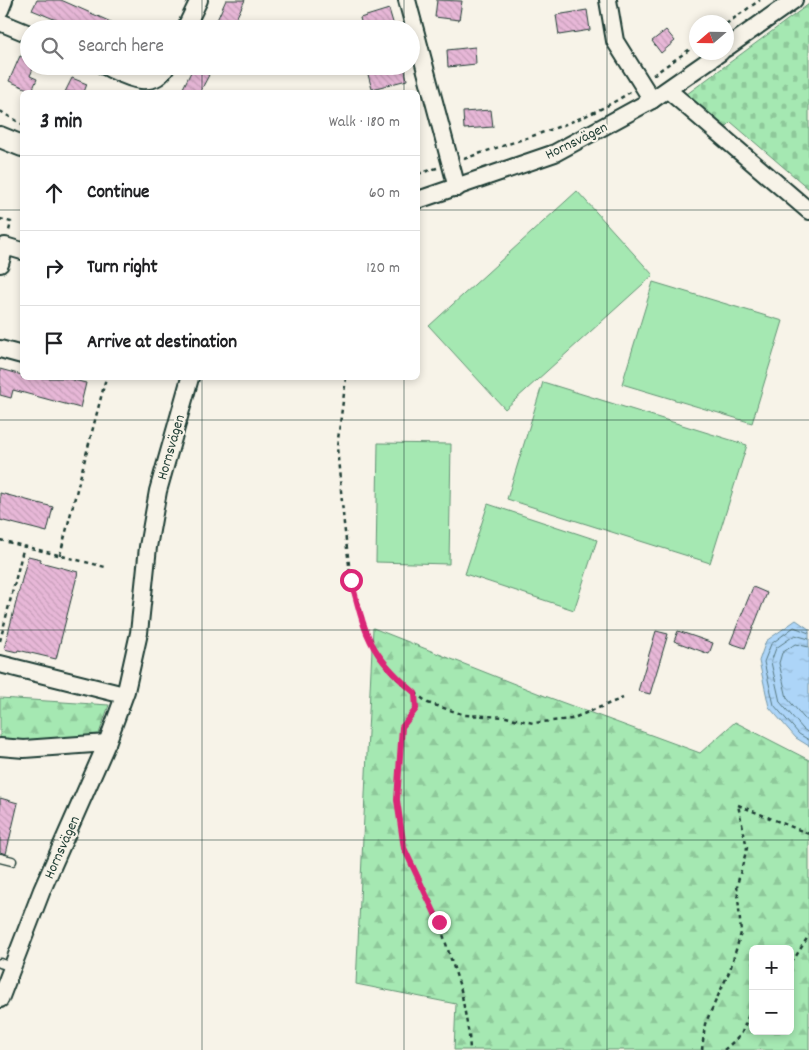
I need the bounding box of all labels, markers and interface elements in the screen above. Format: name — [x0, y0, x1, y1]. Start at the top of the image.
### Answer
north arrow — [689, 15, 734, 60]
search box — [20, 20, 420, 75]
icon: search — [38, 34, 66, 62]
text: Search here — [78, 34, 164, 61]
text: 3 min — [40, 108, 82, 138]
text: Walk · 180 m — [329, 111, 400, 134]
street label: Hornsvägen — [542, 117, 612, 166]
icon: ahead — [40, 179, 68, 207]
text: Continue — [87, 180, 149, 207]
text: 60 m — [369, 182, 400, 205]
icon: right — [40, 254, 68, 282]
text: Turn right — [87, 255, 158, 282]
text: 120 m — [366, 257, 400, 280]
icon: arrive — [40, 329, 68, 357]
text: Arrive at destination — [87, 330, 237, 357]
street label: Hornsvägen — [152, 412, 192, 483]
route start — [340, 569, 363, 592]
street label: Hornsvägen — [39, 813, 87, 883]
route end — [428, 911, 451, 934]
map controls — [749, 945, 794, 1035]
button: + — [749, 945, 794, 990]
button: − — [749, 990, 794, 1035]

